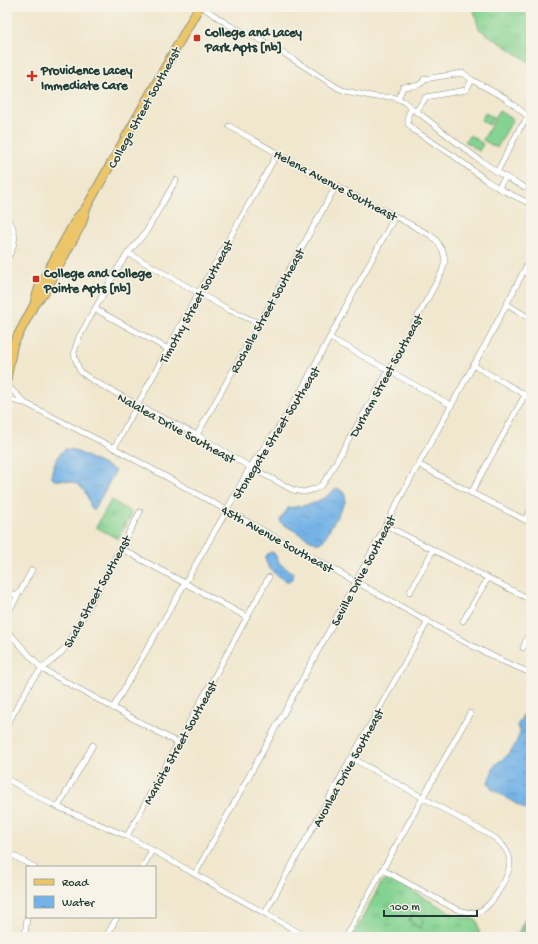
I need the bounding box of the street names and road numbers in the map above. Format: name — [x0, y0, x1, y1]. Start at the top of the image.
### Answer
street label: College Street Southeast — [106, 43, 186, 171]
street label: Helena Avenue Southeast — [271, 147, 401, 226]
street label: Timothy Street Southeast — [157, 237, 238, 367]
street label: Rochelle Street Southeast — [228, 245, 310, 376]
street label: Durham Street Southeast — [347, 310, 428, 441]
street label: Stonegate Street Southeast — [230, 363, 325, 502]
street label: Nalalea Drive Southeast — [114, 391, 239, 469]
street label: 45th Avenue Southeast — [218, 503, 337, 578]
street label: Seville Drive Southeast — [329, 512, 401, 629]
street label: Shale Street Southeast — [61, 532, 136, 651]
street label: Maricite Street Southeast — [141, 677, 222, 808]
street label: Avonlea Drive Southeast — [310, 705, 389, 830]

